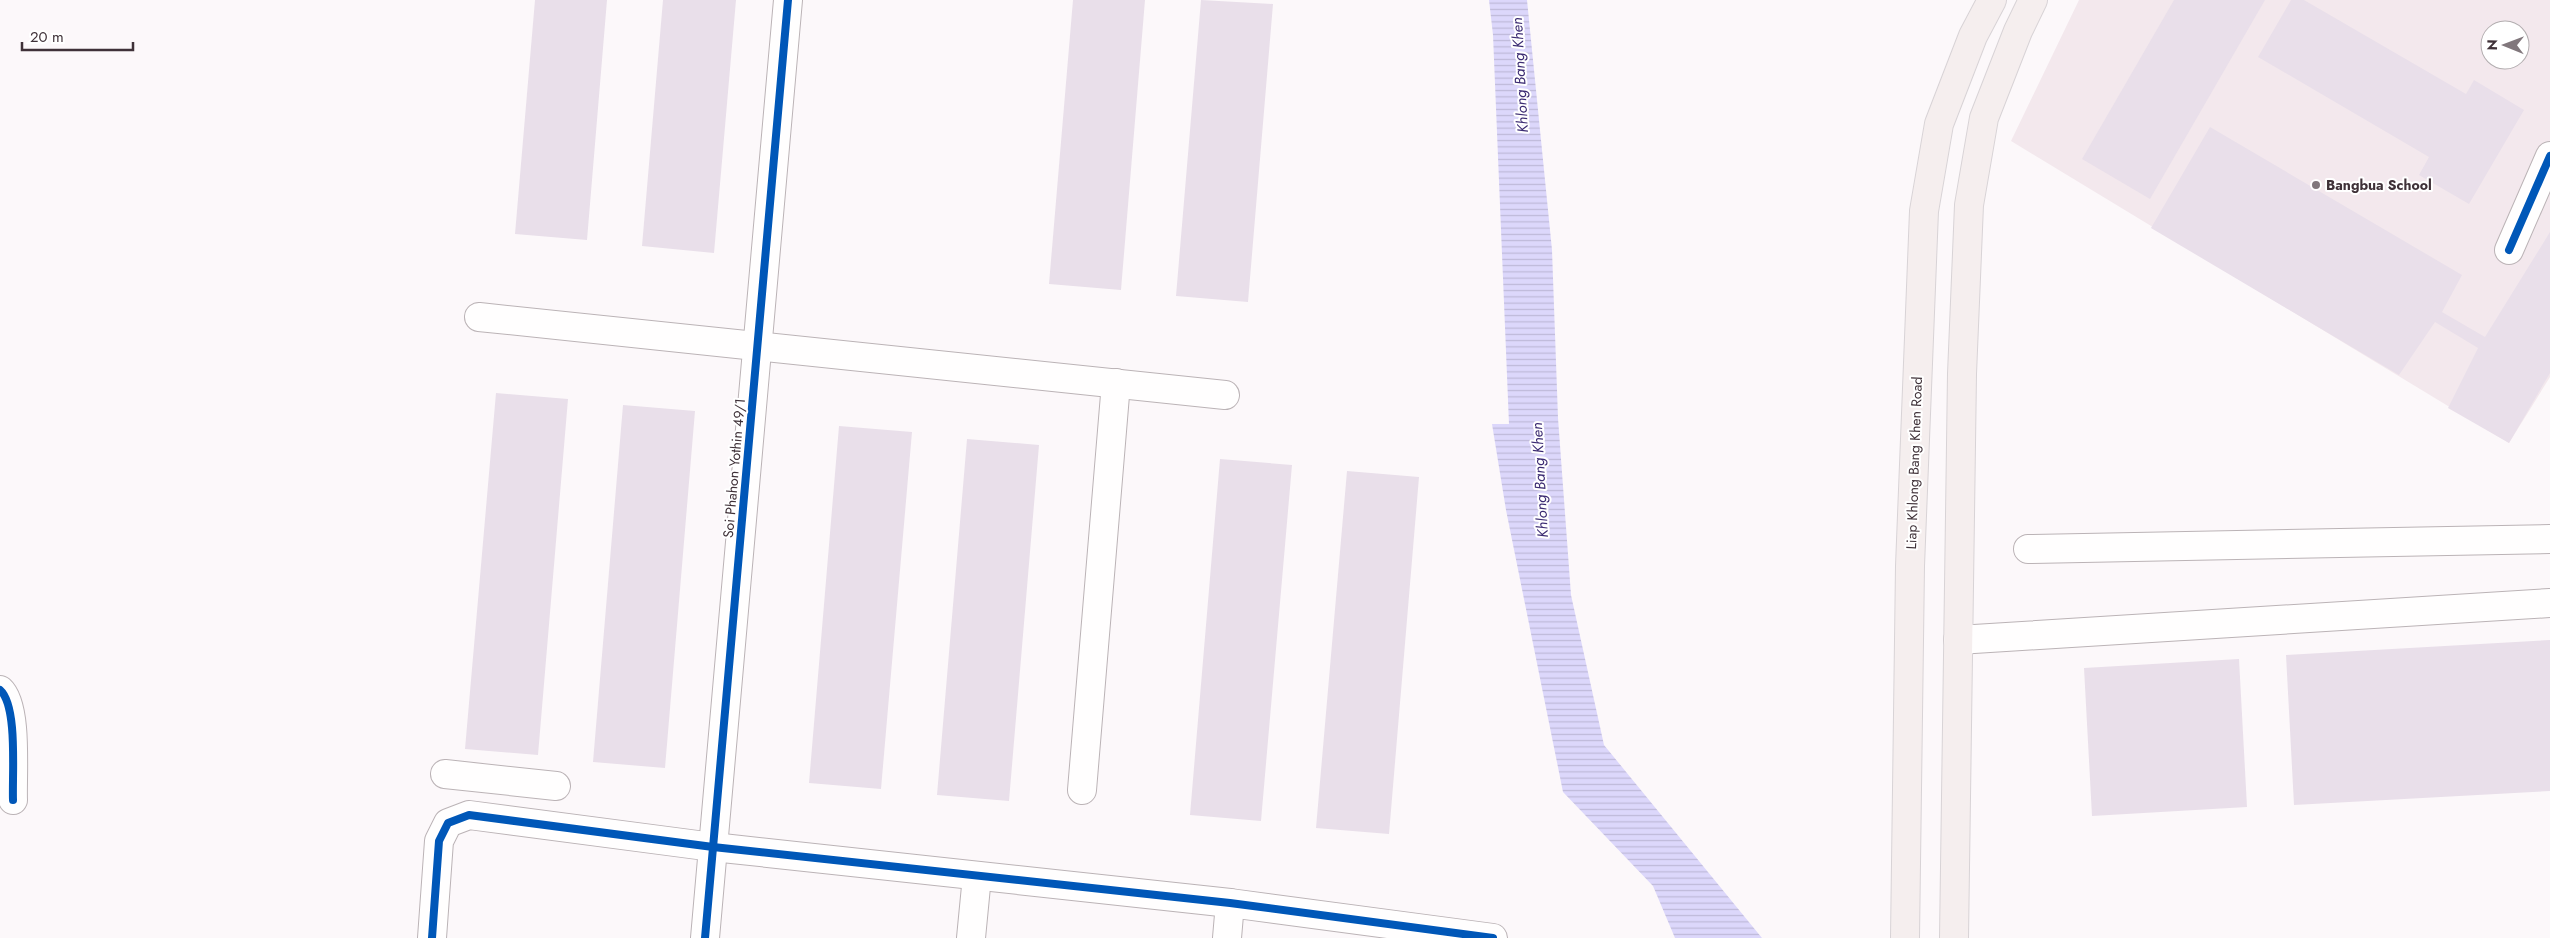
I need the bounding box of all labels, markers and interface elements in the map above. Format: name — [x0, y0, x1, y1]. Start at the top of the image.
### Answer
water label: Khlong Bang Khen — [1506, 17, 1534, 133]
scale bar — [22, 20, 134, 52]
north arrow — [2480, 20, 2530, 70]
text: 20 m — [30, 26, 64, 48]
text: N — [2482, 39, 2502, 51]
place label: Bangbua School — [2326, 175, 2432, 195]
marker: Bangbua School — [2310, 179, 2322, 191]
street label: Liap Khlong Bang Khen Road — [1901, 376, 1927, 550]
street label: Soi Phahon Yothin 49/1 — [718, 397, 750, 539]
water label: Khlong Bang Khen — [1526, 422, 1554, 538]

